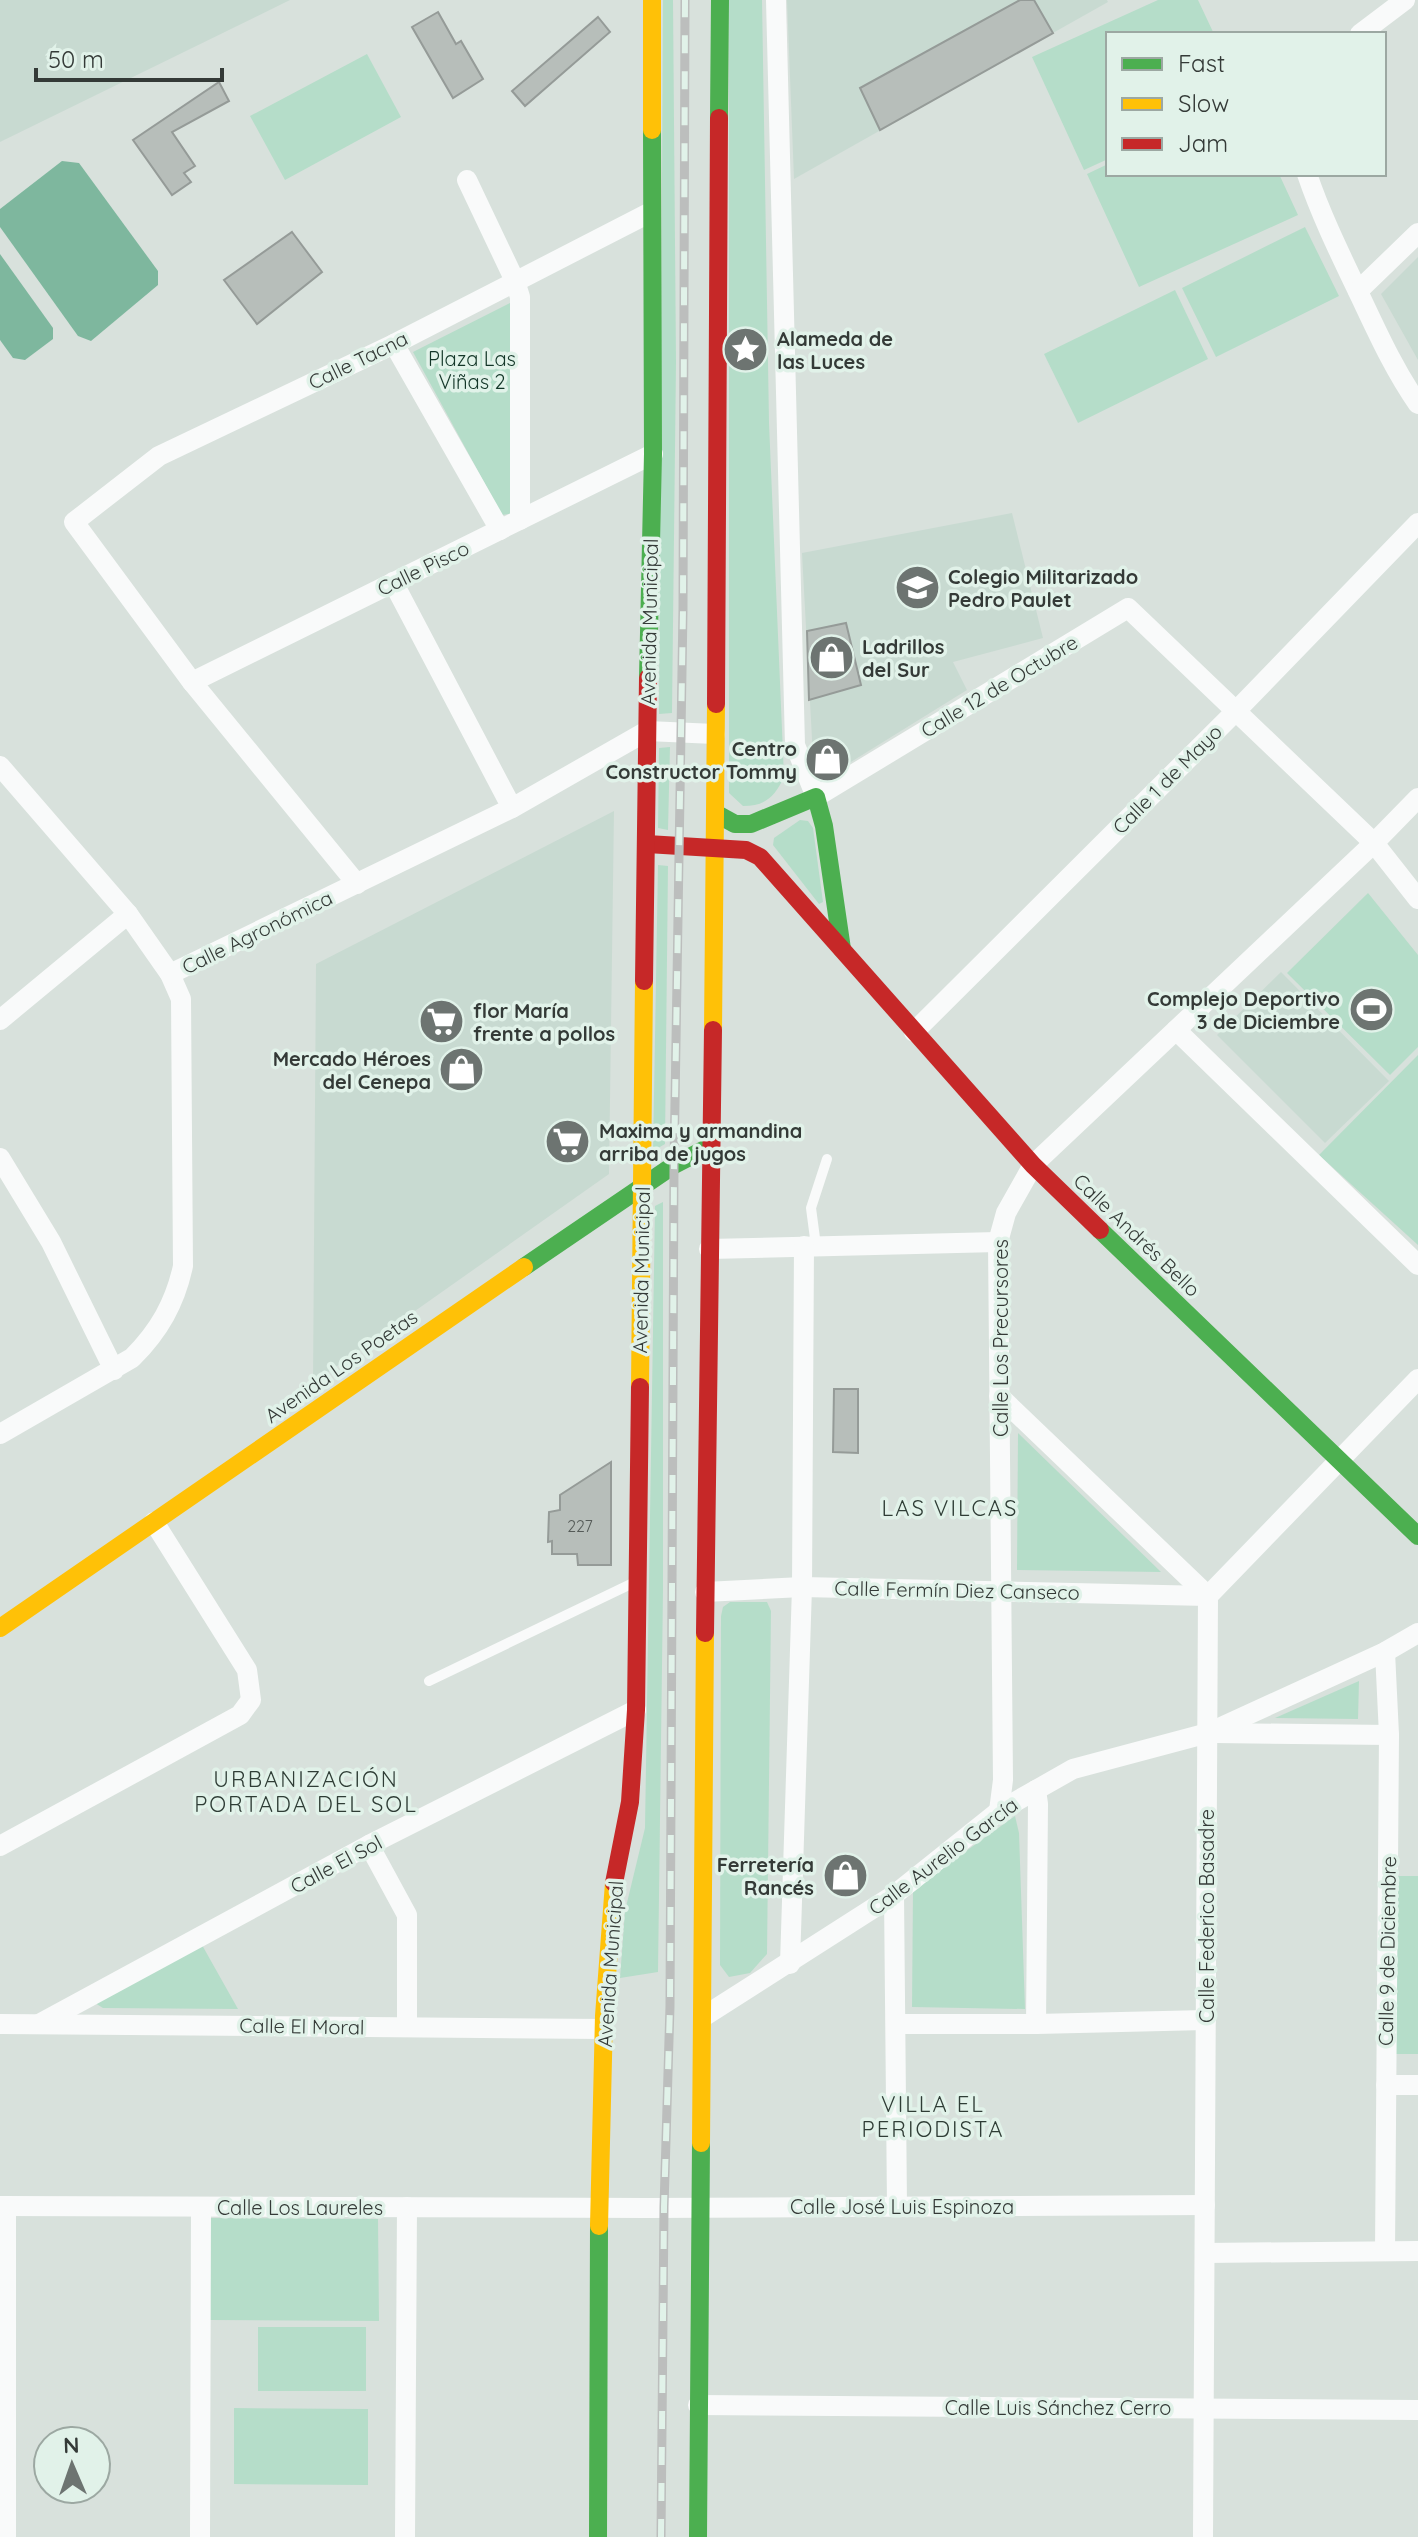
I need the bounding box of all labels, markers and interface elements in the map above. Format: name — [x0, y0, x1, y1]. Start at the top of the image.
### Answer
scale bar — [36, 32, 222, 82]
legend — [1106, 32, 1386, 176]
text: 50 m — [48, 44, 104, 74]
text: Fast — [1178, 48, 1225, 78]
text: Slow — [1178, 88, 1229, 118]
text: Jam — [1178, 128, 1228, 158]
street label: Calle Tacna — [304, 325, 412, 395]
place icon: Alameda de las Luces — [722, 325, 770, 373]
place label: Alameda de las Luces — [777, 326, 893, 374]
park label: Plaza Las Viñas 2 — [428, 346, 516, 394]
street label: Calle Pisco — [373, 535, 473, 601]
street label: Avenida Municipal — [635, 538, 663, 706]
school or university icon: Colegio Militarizado Pedro Paulet — [893, 564, 941, 612]
place label: Colegio Militarizado Pedro Paulet — [948, 564, 1138, 612]
street label: Calle 12 de Octubre — [916, 629, 1082, 743]
shop icon: Ladrillos del Sur — [807, 634, 855, 682]
place label: Ladrillos del Sur — [862, 634, 944, 682]
street label: Calle 1 de Mayo — [1107, 719, 1227, 839]
shop icon: Centro Constructor Tommy — [804, 735, 852, 783]
place label: Centro Constructor Tommy — [605, 736, 797, 784]
street label: Calle Agronómica — [178, 885, 336, 979]
place label: Complejo Deportivo 3 de Diciembre — [1147, 986, 1340, 1034]
sports icon: Complejo Deportivo 3 de Diciembre — [1347, 986, 1395, 1034]
supermarket icon: flor María frente a pollos — [418, 998, 466, 1046]
place label: flor María frente a pollos — [473, 998, 615, 1046]
shop icon: Mercado Héroes del Cenepa — [438, 1045, 486, 1093]
place label: Mercado Héroes del Cenepa — [273, 1046, 431, 1094]
supermarket icon: Maxima y armandina arriba de jugos — [544, 1117, 592, 1165]
place label: Maxima y armandina arriba de jugos — [599, 1118, 802, 1166]
street label: Calle Andrés Bello — [1068, 1168, 1206, 1302]
street label: Avenida Municipal — [627, 1186, 655, 1354]
street label: Calle Los Precursores — [988, 1239, 1013, 1437]
street label: Avenida Los Poetas — [260, 1304, 422, 1428]
district label: LAS VILCAS — [882, 1494, 1018, 1522]
house number: 227 — [567, 1516, 593, 1536]
street label: Calle Fermín Diez Canseco — [834, 1575, 1080, 1605]
district label: URBANIZACIÓN PORTADA DEL SOL — [194, 1765, 418, 1818]
street label: Calle Aurelio García — [863, 1792, 1023, 1920]
street label: Calle Federico Basadre — [1194, 1809, 1219, 2023]
street label: Calle El Sol — [286, 1829, 386, 1899]
shop icon: Ferretería Rancés — [821, 1851, 869, 1899]
place label: Ferretería Rancés — [717, 1852, 814, 1900]
street label: Calle 9 de Diciembre — [1373, 1856, 1401, 2046]
street label: Avenida Municipal — [592, 1880, 628, 2048]
street label: Calle El Moral — [239, 2012, 365, 2040]
district label: VILLA EL PERIODISTA — [862, 2090, 1004, 2143]
street label: Calle José Luis Espinoza — [790, 2194, 1014, 2219]
street label: Calle Los Laureles — [217, 2195, 383, 2220]
street label: Calle Luis Sánchez Cerro — [945, 2395, 1171, 2420]
north arrow — [32, 2425, 112, 2505]
text: N — [63, 2431, 80, 2459]

